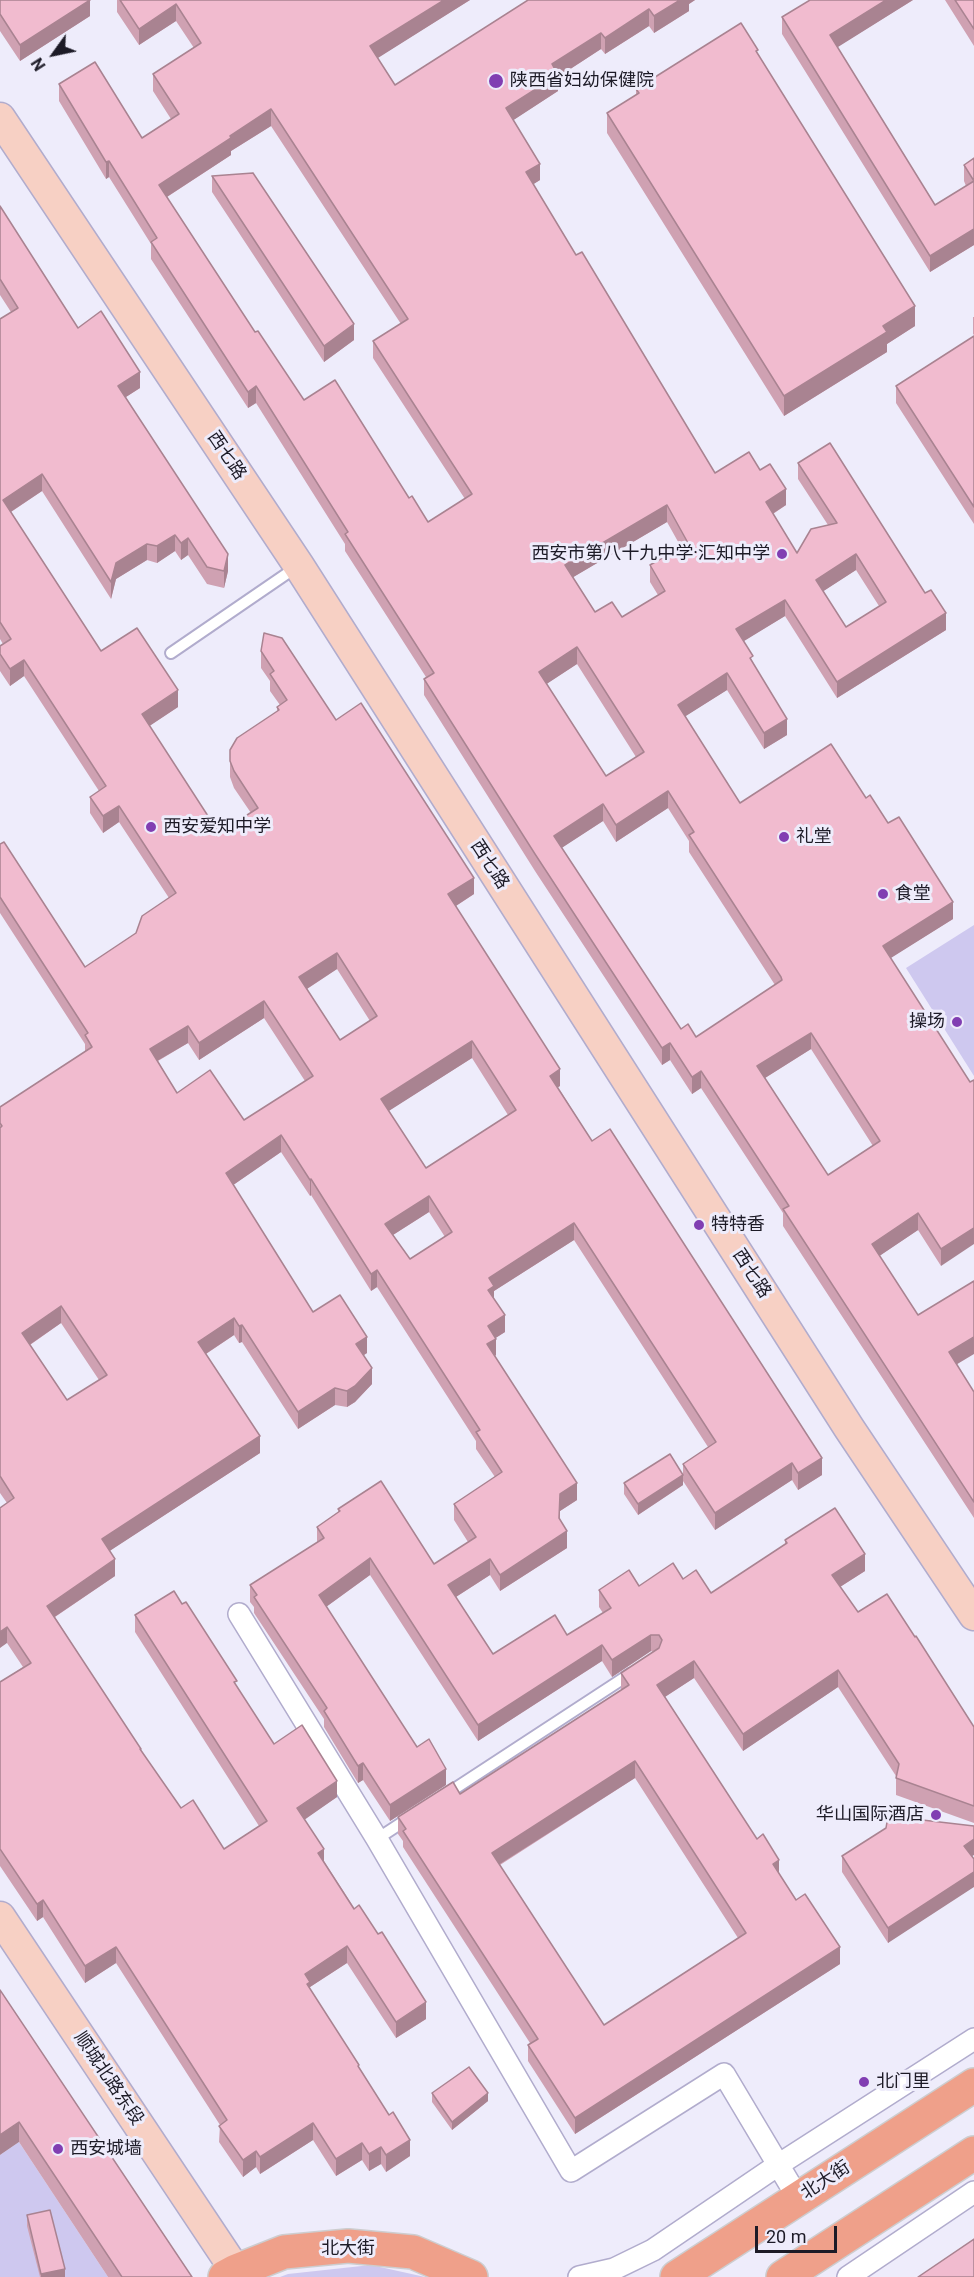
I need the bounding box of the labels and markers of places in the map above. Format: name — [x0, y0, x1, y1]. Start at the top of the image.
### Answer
place label: 陕西省妇幼保健院 — [510, 70, 654, 92]
marker: 陕西省妇幼保健院 — [487, 72, 505, 90]
place label: 西安市第八十九中学·汇知中学 — [531, 543, 770, 565]
marker: 西安市第八十九中学·汇知中学 — [775, 547, 789, 561]
place label: 西安爱知中学 — [163, 816, 271, 838]
marker: 西安爱知中学 — [144, 820, 158, 834]
place label: 礼堂 — [796, 826, 832, 848]
marker: 礼堂 — [777, 830, 791, 844]
place label: 食堂 — [895, 883, 931, 905]
marker: 食堂 — [876, 887, 890, 901]
place label: 操场 — [909, 1011, 945, 1033]
marker: 操场 — [950, 1015, 964, 1029]
place label: 特特香 — [711, 1214, 765, 1236]
marker: 特特香 — [692, 1218, 706, 1232]
place label: 华山国际酒店 — [816, 1804, 924, 1826]
marker: 华山国际酒店 — [929, 1808, 943, 1822]
place label: 北门里 — [876, 2071, 930, 2093]
marker: 北门里 — [857, 2075, 871, 2089]
place label: 西安城墙 — [70, 2138, 142, 2160]
marker: 西安城墙 — [51, 2142, 65, 2156]

